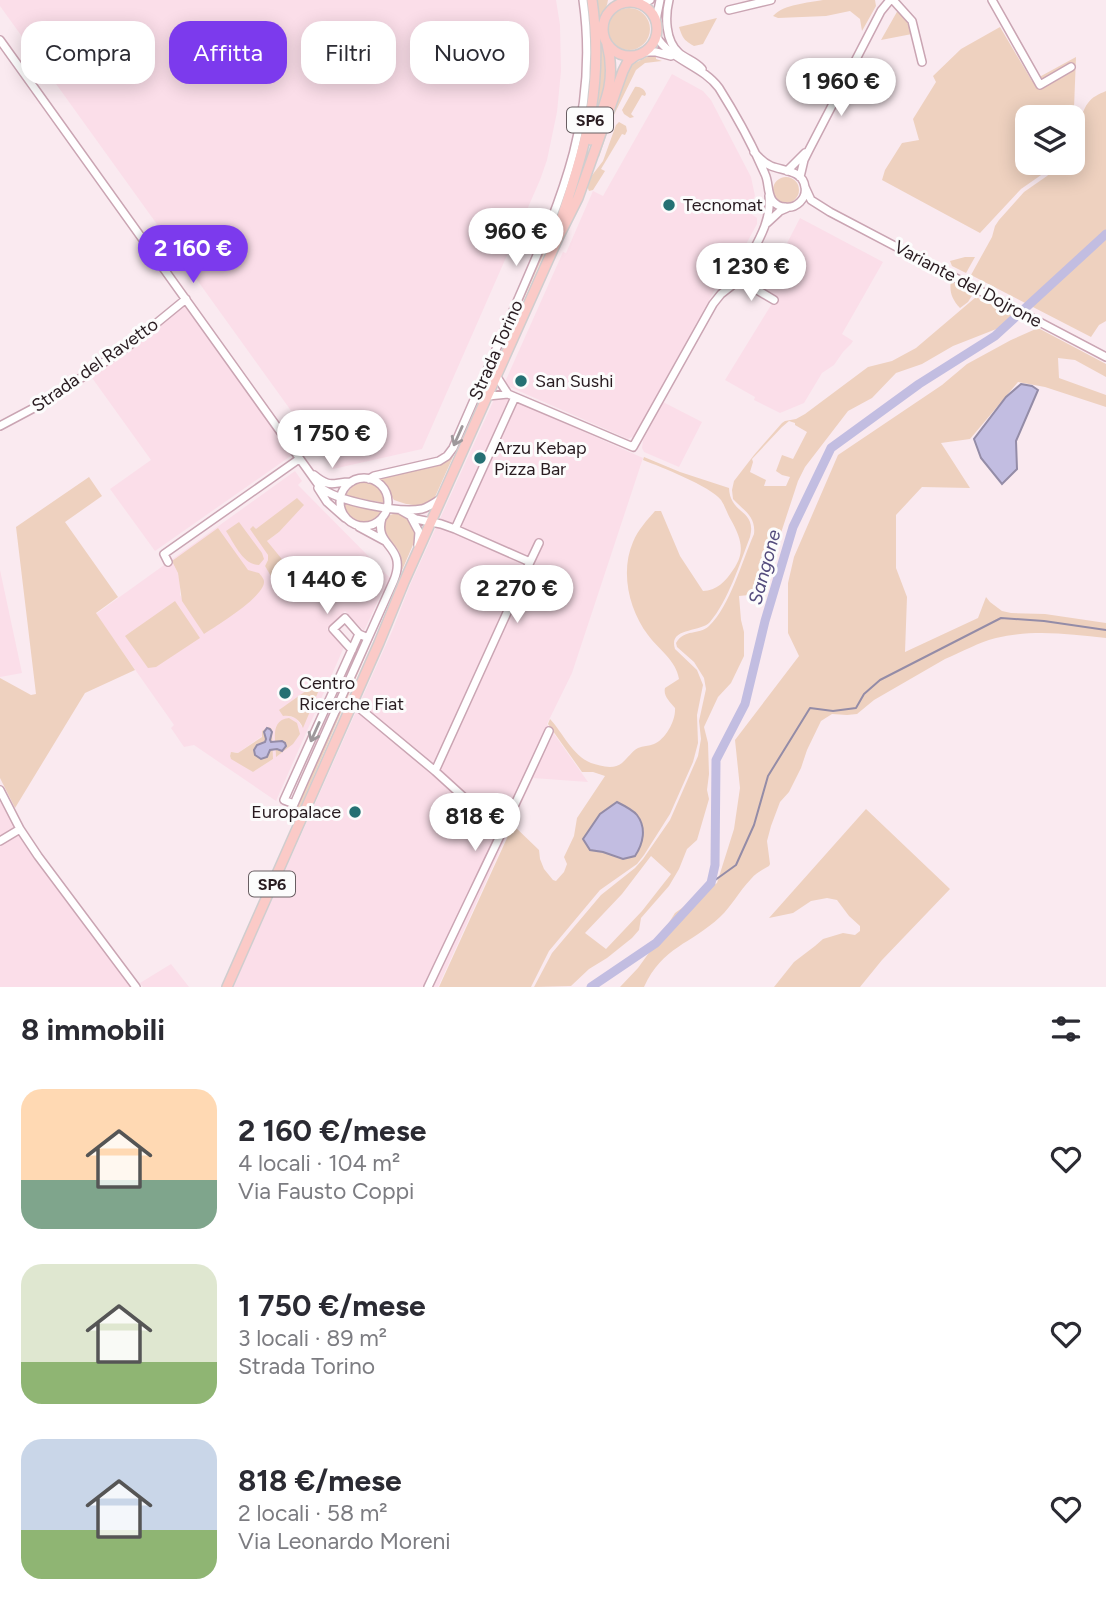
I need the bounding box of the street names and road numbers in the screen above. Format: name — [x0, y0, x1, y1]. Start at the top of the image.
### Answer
road number: SP6 — [567, 108, 613, 132]
street label: Variante del Dojrone — [890, 236, 1046, 332]
street label: Strada Torino — [464, 297, 528, 403]
street label: Strada del Ravetto — [28, 313, 162, 417]
road number: SP6 — [249, 872, 295, 897]

